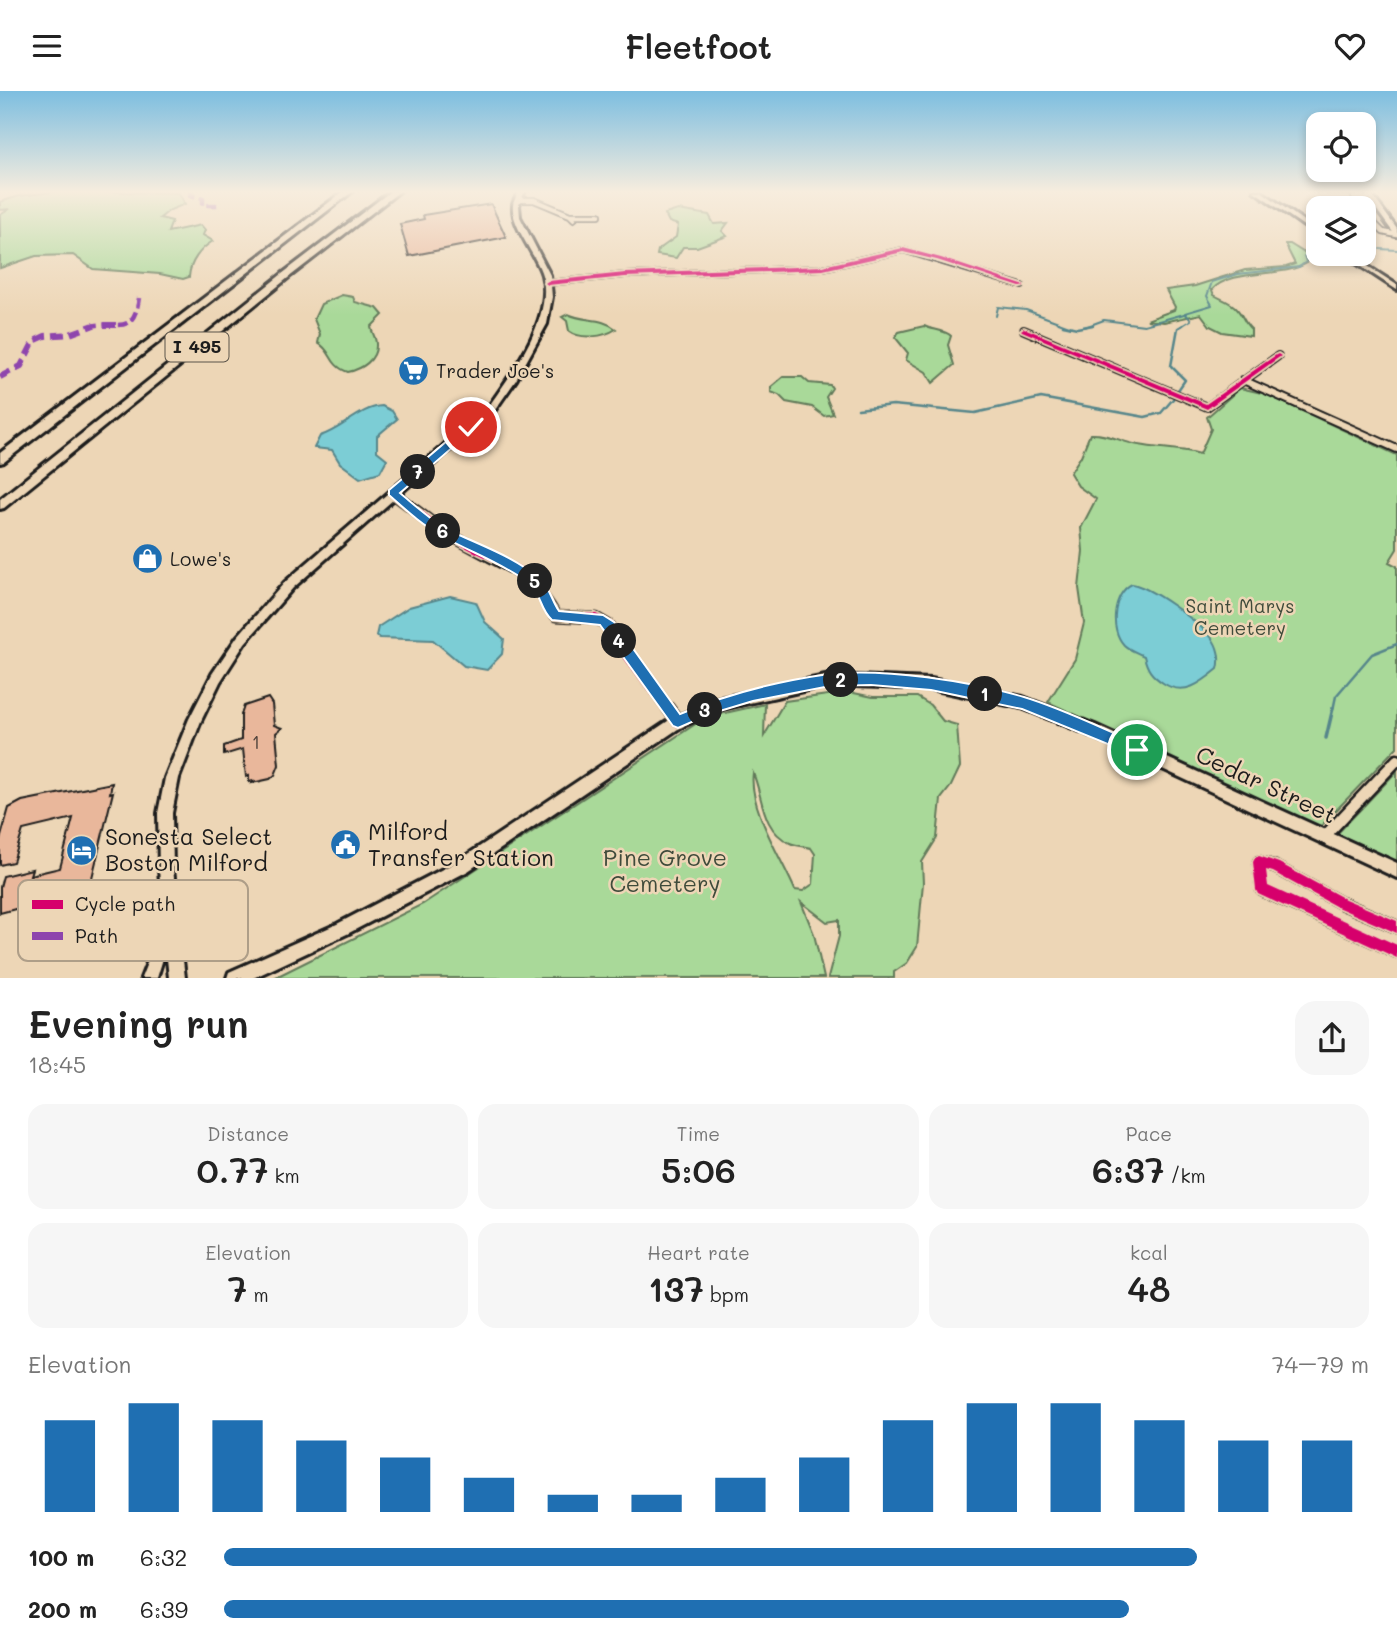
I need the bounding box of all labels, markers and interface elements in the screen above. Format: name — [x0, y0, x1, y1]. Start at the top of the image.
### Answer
text: Fleetfoot — [625, 25, 772, 67]
icon: menu — [28, 27, 66, 65]
icon: heart — [1331, 27, 1369, 65]
map controls — [1306, 112, 1376, 266]
button: locate — [1306, 112, 1376, 182]
button: layers — [1306, 196, 1376, 266]
road number: I 495 — [166, 333, 228, 361]
supermarket icon: Trader Joe's — [396, 354, 430, 388]
place label: Trader Joe's — [436, 358, 554, 383]
pin — [441, 397, 501, 457]
icon: check — [452, 408, 490, 446]
pin: 7 — [400, 455, 436, 489]
text: 7 — [412, 459, 423, 484]
pin: 6 — [426, 513, 460, 549]
text: 6 — [437, 518, 448, 543]
shop icon: Lowe's — [130, 542, 164, 576]
place label: Lowe's — [170, 546, 231, 571]
pin: 5 — [518, 563, 552, 599]
text: 5 — [529, 568, 540, 593]
park label: Saint Marys Cemetery — [1186, 593, 1294, 640]
pin: 4 — [602, 623, 636, 659]
text: 4 — [612, 628, 625, 653]
pin: 2 — [824, 663, 858, 697]
text: 2 — [835, 667, 846, 692]
pin: 1 — [968, 677, 1002, 711]
text: 1 — [980, 681, 989, 706]
pin: 3 — [688, 693, 722, 727]
text: 3 — [699, 697, 710, 722]
pin — [1107, 720, 1167, 780]
house number: 1 — [252, 729, 260, 754]
icon: arrive — [1118, 731, 1156, 769]
street label: Cedar Street — [1191, 738, 1341, 830]
place label: Milford Transfer Station — [368, 816, 554, 872]
place label: Sonesta Select Boston Milford — [105, 821, 272, 877]
public building icon: Milford Transfer Station — [328, 828, 362, 862]
hotel icon: Sonesta Select Boston Milford — [65, 833, 99, 867]
park label: Pine Grove Cemetery — [603, 842, 727, 898]
legend — [18, 880, 248, 961]
text: Cycle path — [75, 891, 175, 916]
text: Path — [75, 923, 118, 948]
text: Evening run — [28, 998, 249, 1048]
button: share — [1295, 1001, 1369, 1075]
text: 18:45 — [28, 1049, 86, 1079]
text: Distance — [207, 1121, 289, 1146]
text: Time — [677, 1121, 720, 1146]
text: Pace — [1126, 1121, 1172, 1146]
text: 0.77 — [197, 1146, 268, 1192]
text: 5:06 — [661, 1146, 736, 1192]
text: 6:37 — [1092, 1146, 1164, 1192]
text: km — [268, 1163, 300, 1188]
text: /km — [1164, 1163, 1206, 1188]
text: Elevation — [206, 1240, 291, 1265]
text: Heart rate — [647, 1240, 750, 1265]
text: kcal — [1130, 1240, 1168, 1265]
text: 7 — [228, 1265, 247, 1311]
text: 137 — [648, 1265, 704, 1311]
text: 48 — [1127, 1265, 1170, 1311]
text: m — [247, 1282, 269, 1307]
text: bpm — [704, 1282, 749, 1307]
text: Elevation — [28, 1349, 131, 1379]
text: 74–79 m — [1272, 1349, 1369, 1379]
text: 100 m — [28, 1542, 94, 1572]
text: 6:32 — [140, 1542, 187, 1572]
text: 200 m — [28, 1594, 97, 1624]
text: 6:39 — [140, 1594, 188, 1624]

